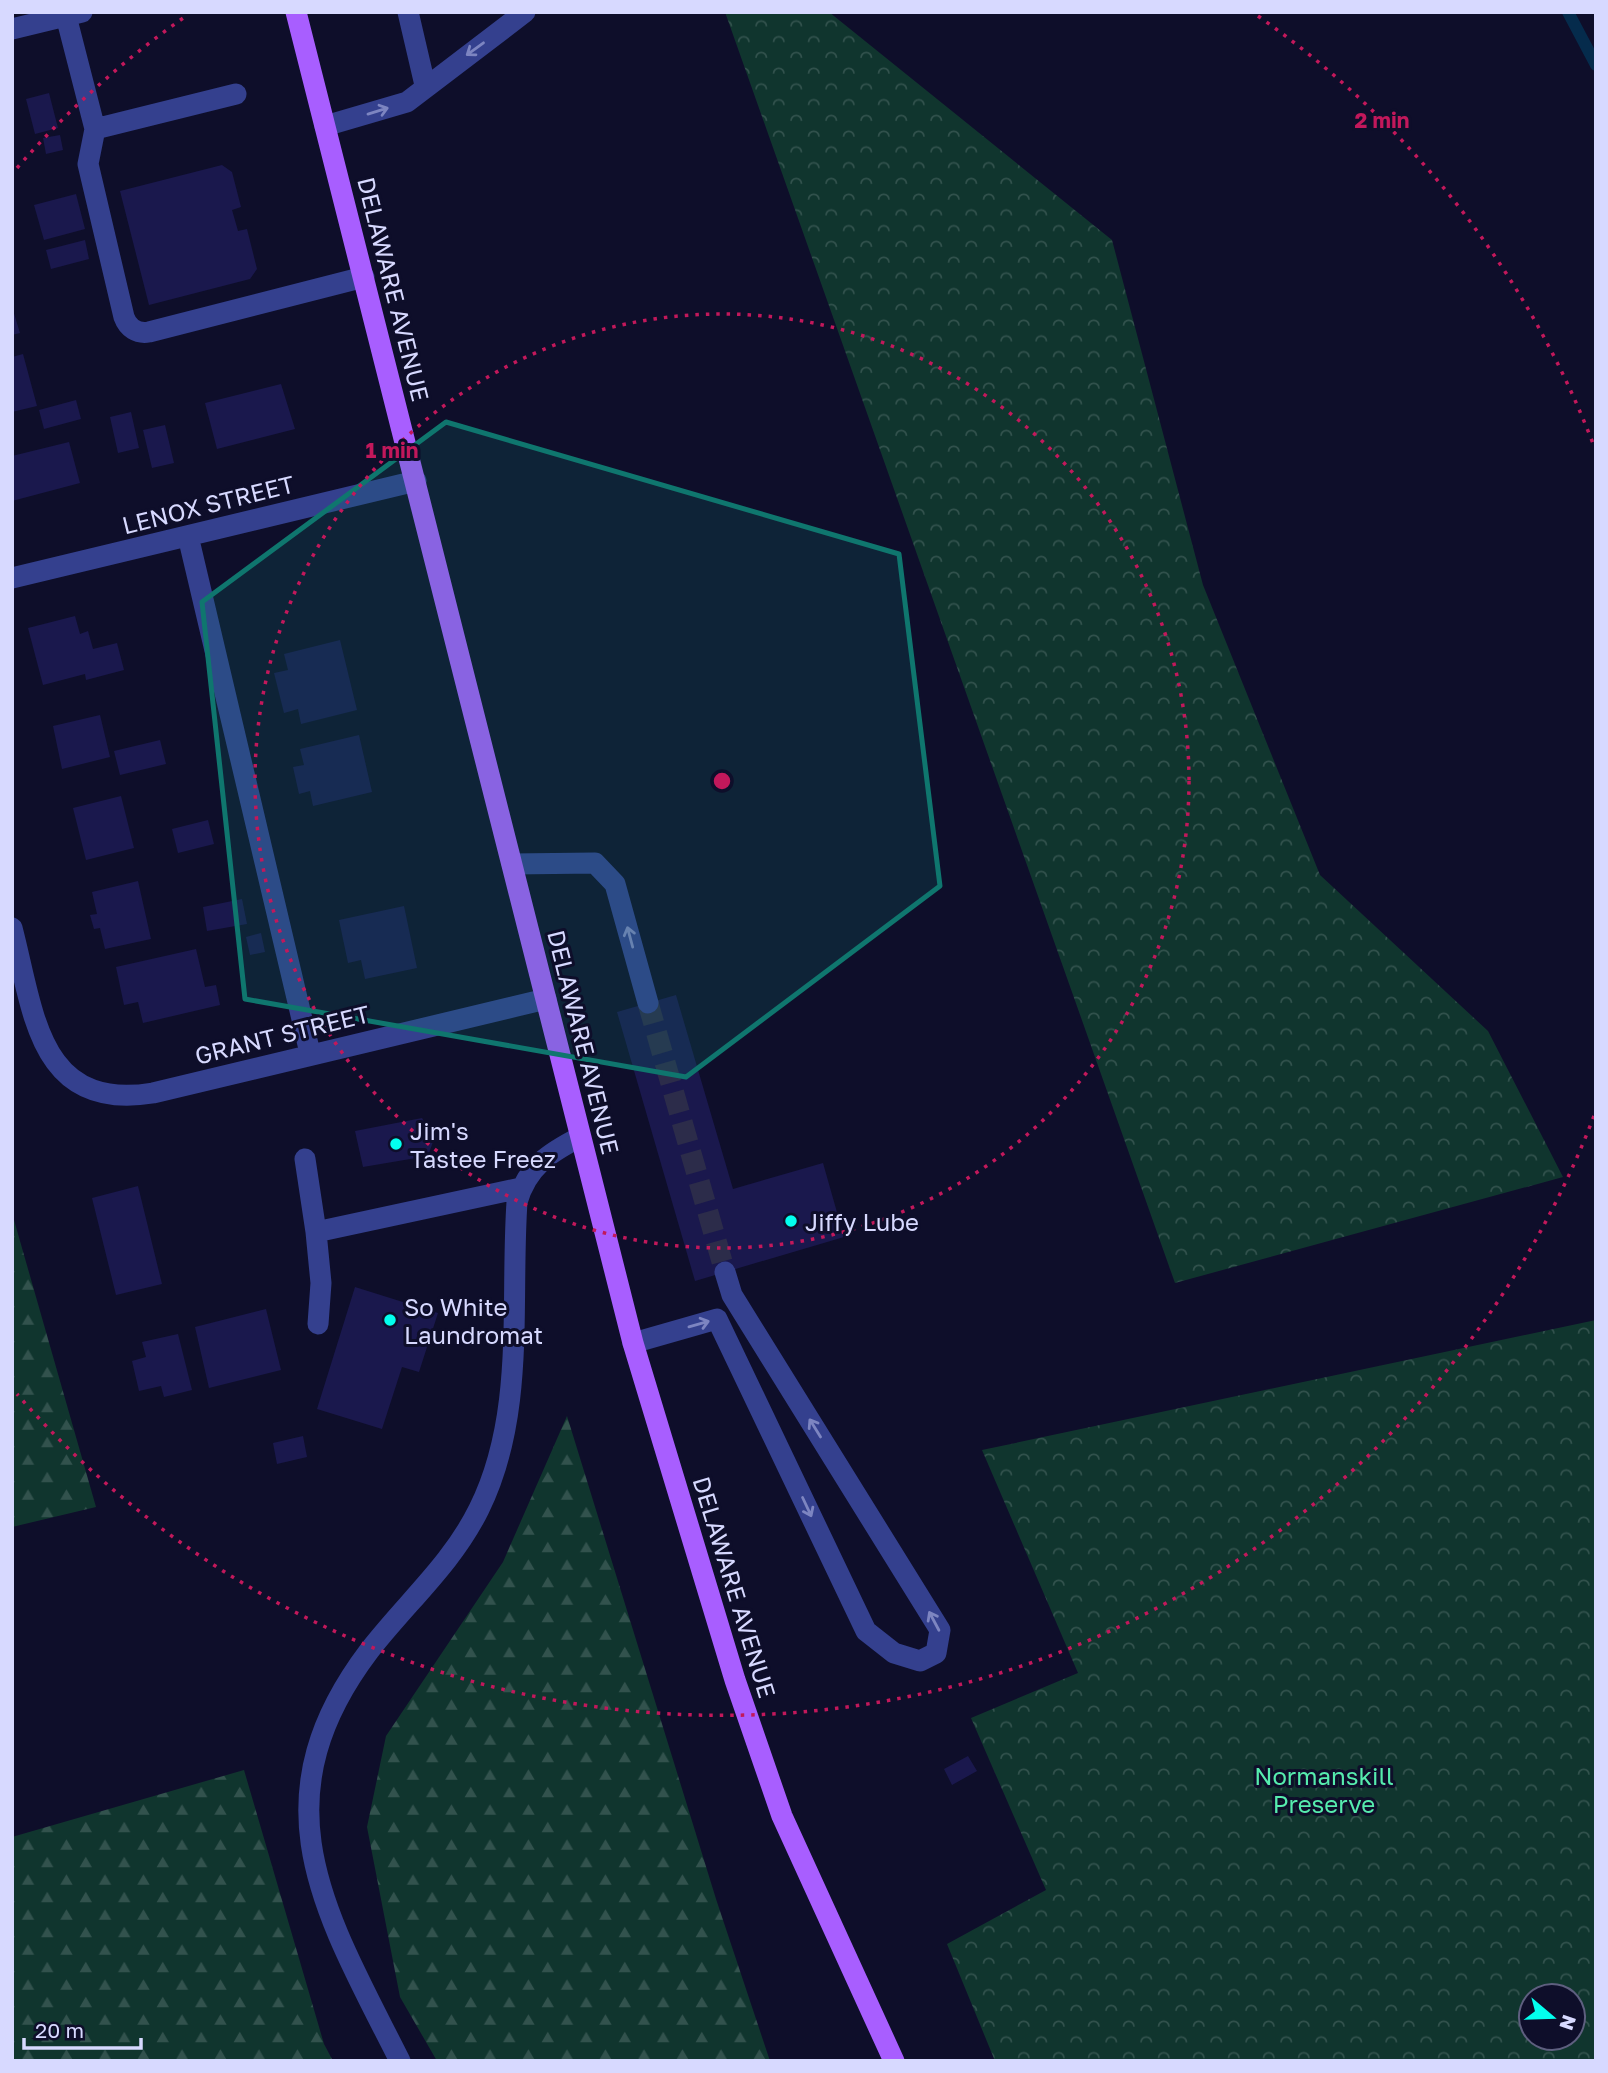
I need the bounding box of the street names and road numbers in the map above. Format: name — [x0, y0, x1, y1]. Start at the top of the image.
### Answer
street label: DELAWARE AVENUE — [352, 174, 436, 404]
street label: LENOX STREET — [119, 469, 297, 539]
street label: DELAWARE AVENUE — [542, 927, 626, 1157]
street label: GRANT STREET — [192, 998, 373, 1070]
street label: DELAWARE AVENUE — [687, 1473, 783, 1701]

